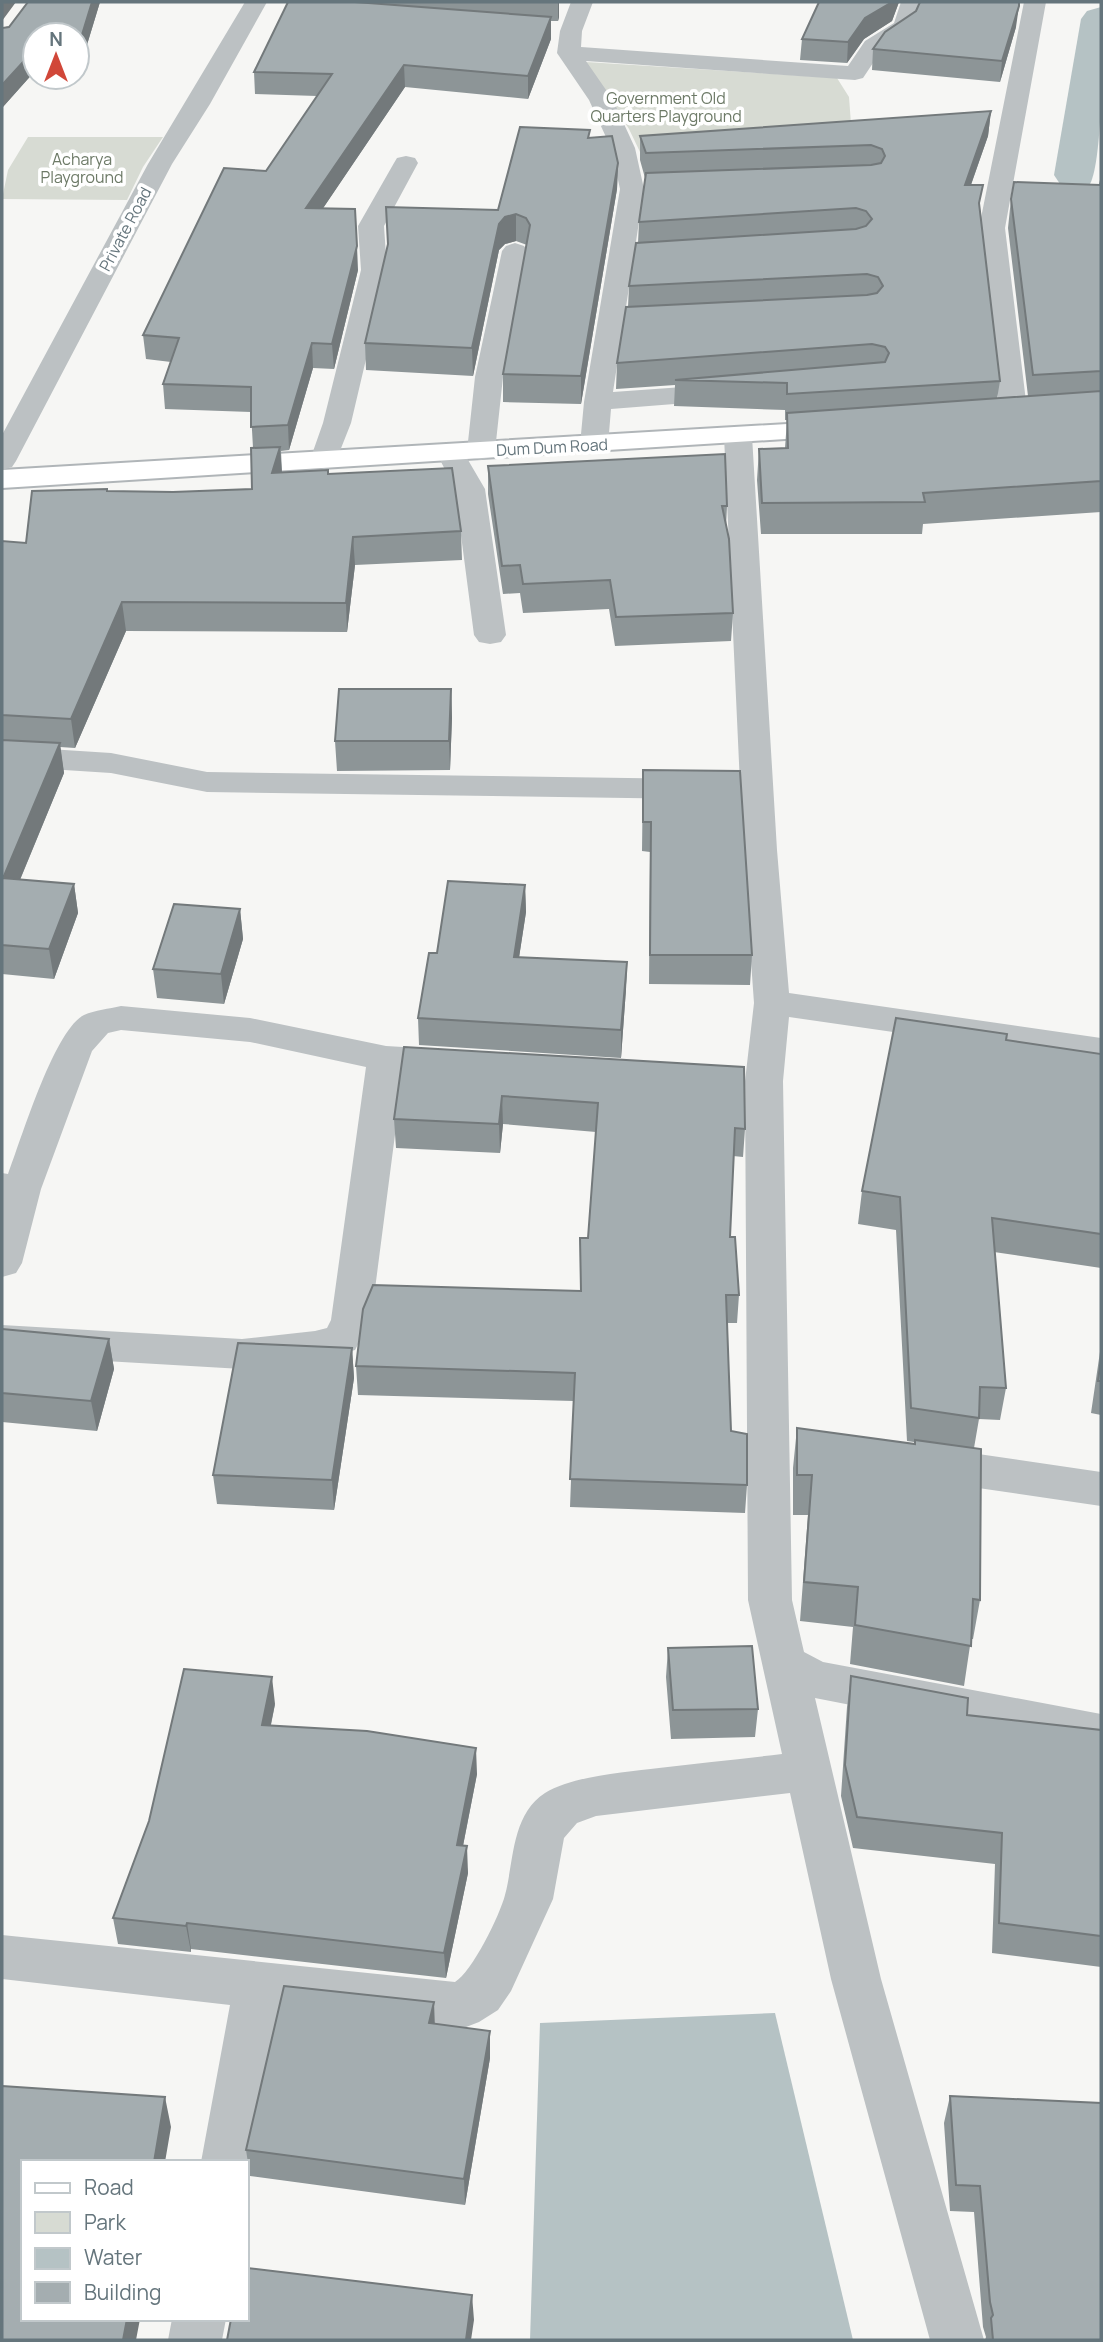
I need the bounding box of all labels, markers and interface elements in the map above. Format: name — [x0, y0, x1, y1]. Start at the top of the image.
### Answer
north arrow — [21, 21, 91, 91]
text: N — [49, 26, 63, 52]
park label: Government Old Quarters Playground — [590, 87, 742, 127]
park label: Acharya Playground — [40, 148, 124, 188]
street label: Private Road — [94, 183, 156, 275]
street label: Dum Dum Road — [496, 433, 608, 461]
legend — [21, 2160, 248, 2321]
text: Road — [84, 2173, 134, 2201]
text: Park — [84, 2208, 126, 2236]
text: Water — [84, 2243, 143, 2271]
text: Building — [84, 2278, 161, 2306]

